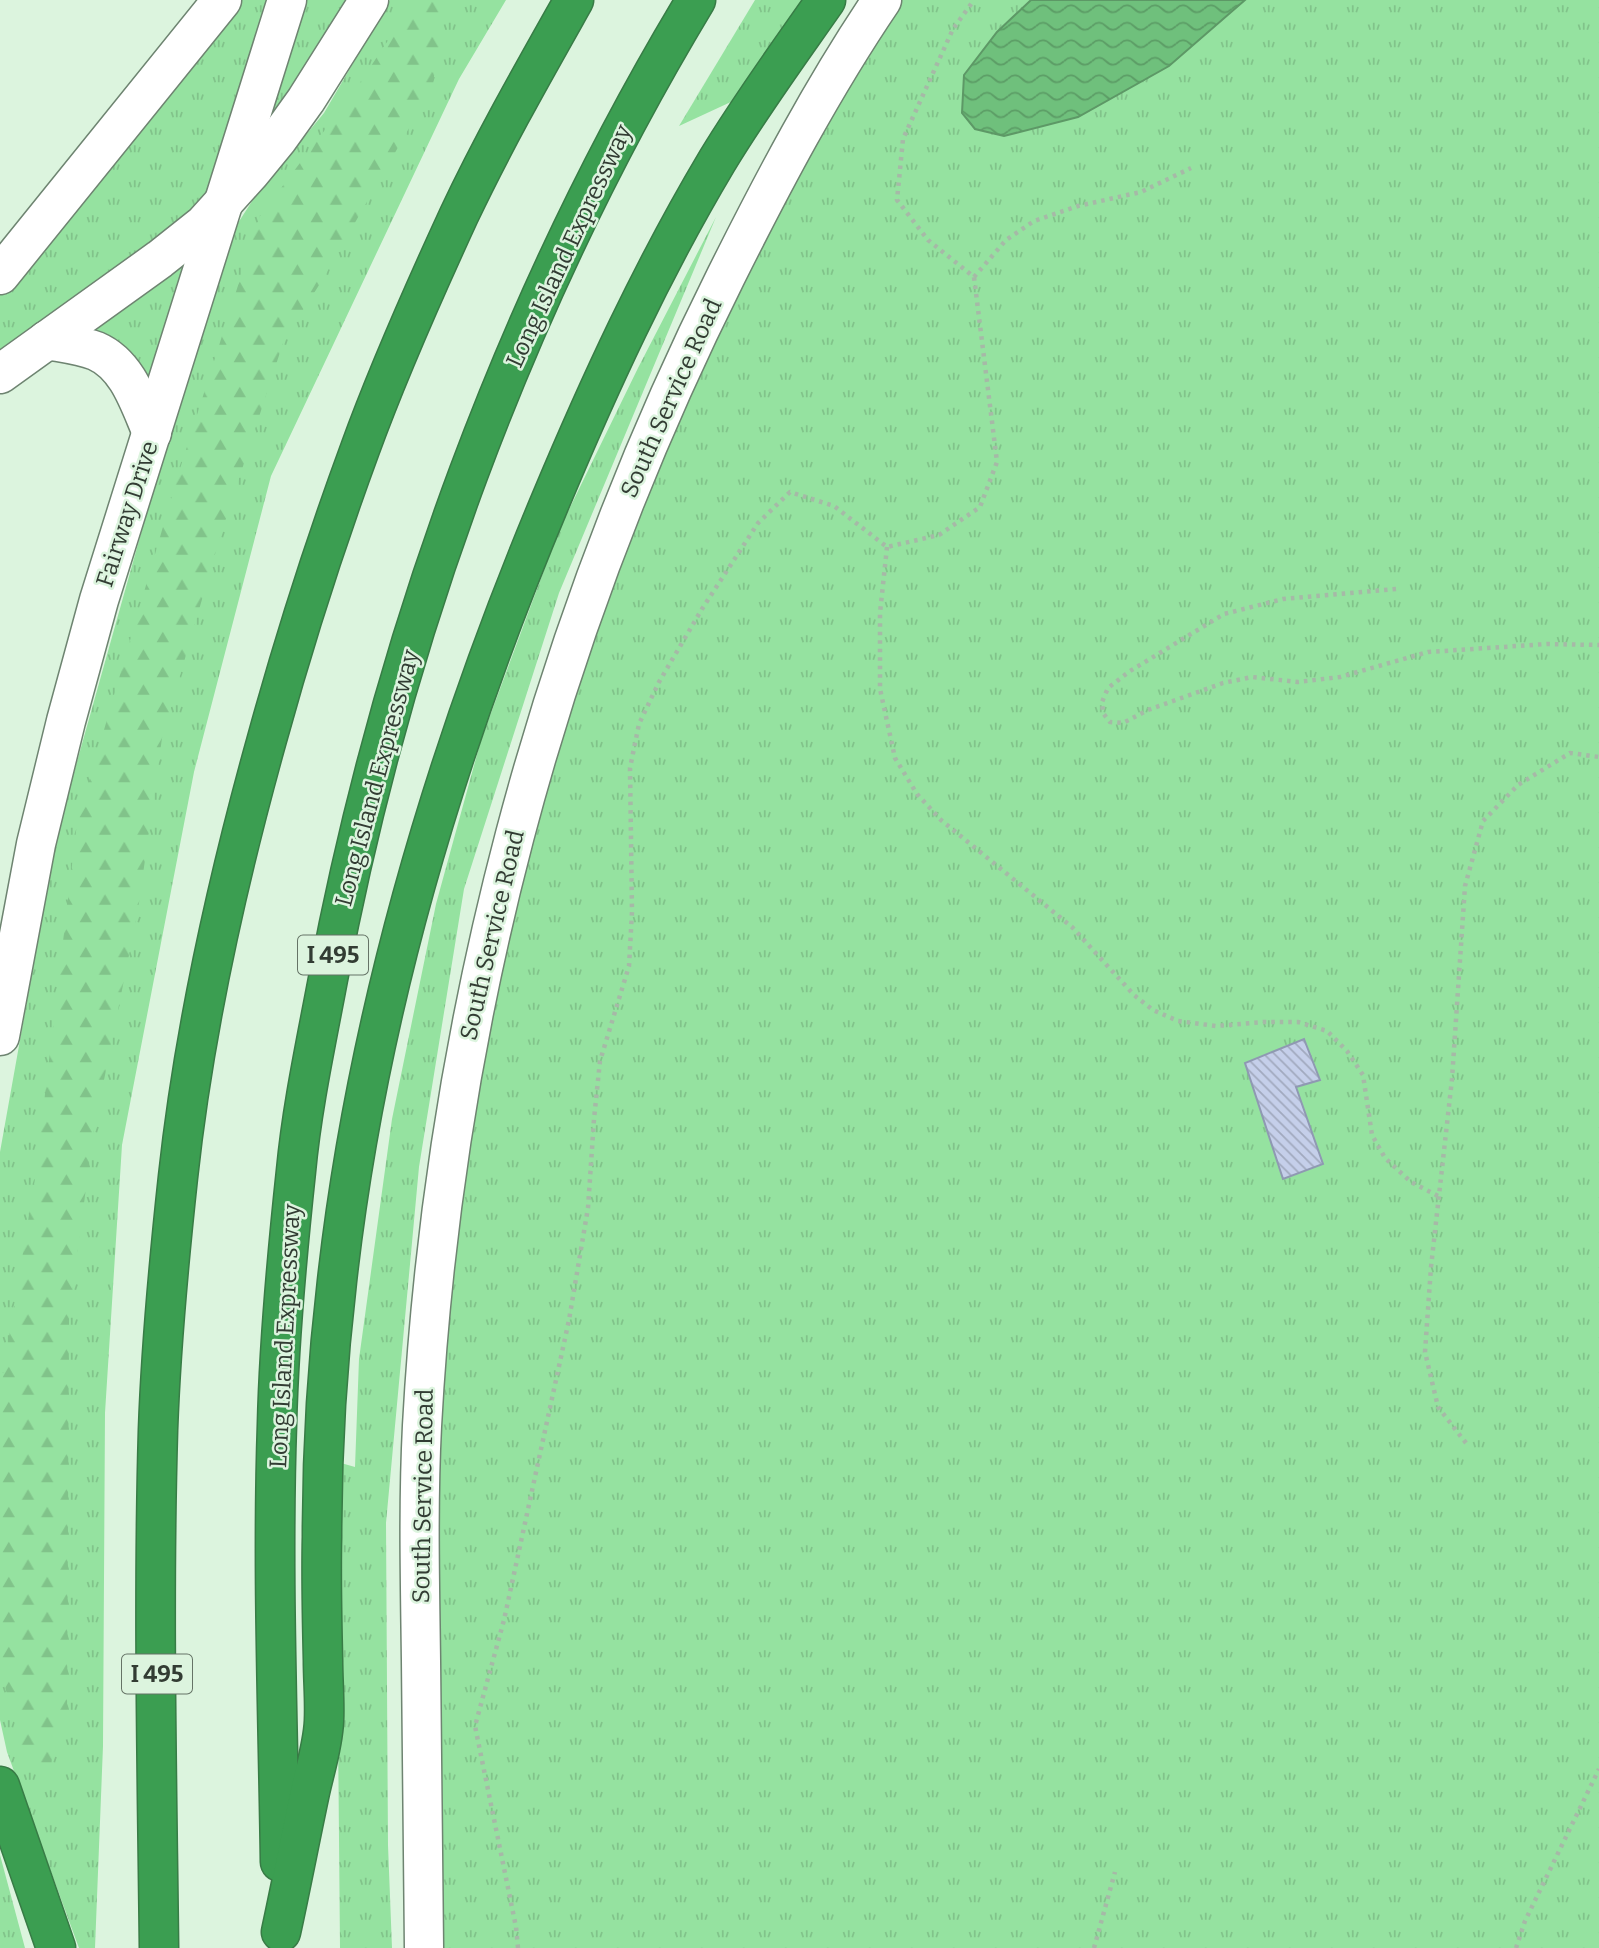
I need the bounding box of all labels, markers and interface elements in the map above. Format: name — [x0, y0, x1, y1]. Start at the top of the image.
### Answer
street label: Long Island Expressway — [500, 120, 638, 372]
street label: South Service Road — [615, 294, 727, 502]
street label: Fairway Drive — [90, 438, 164, 590]
street label: Long Island Expressway — [329, 646, 425, 909]
street label: South Service Road — [454, 827, 530, 1043]
road number: I 495 — [298, 936, 368, 974]
street label: Long Island Expressway — [264, 1203, 306, 1469]
street label: South Service Road — [407, 1388, 439, 1604]
road number: I 495 — [122, 1654, 192, 1694]

